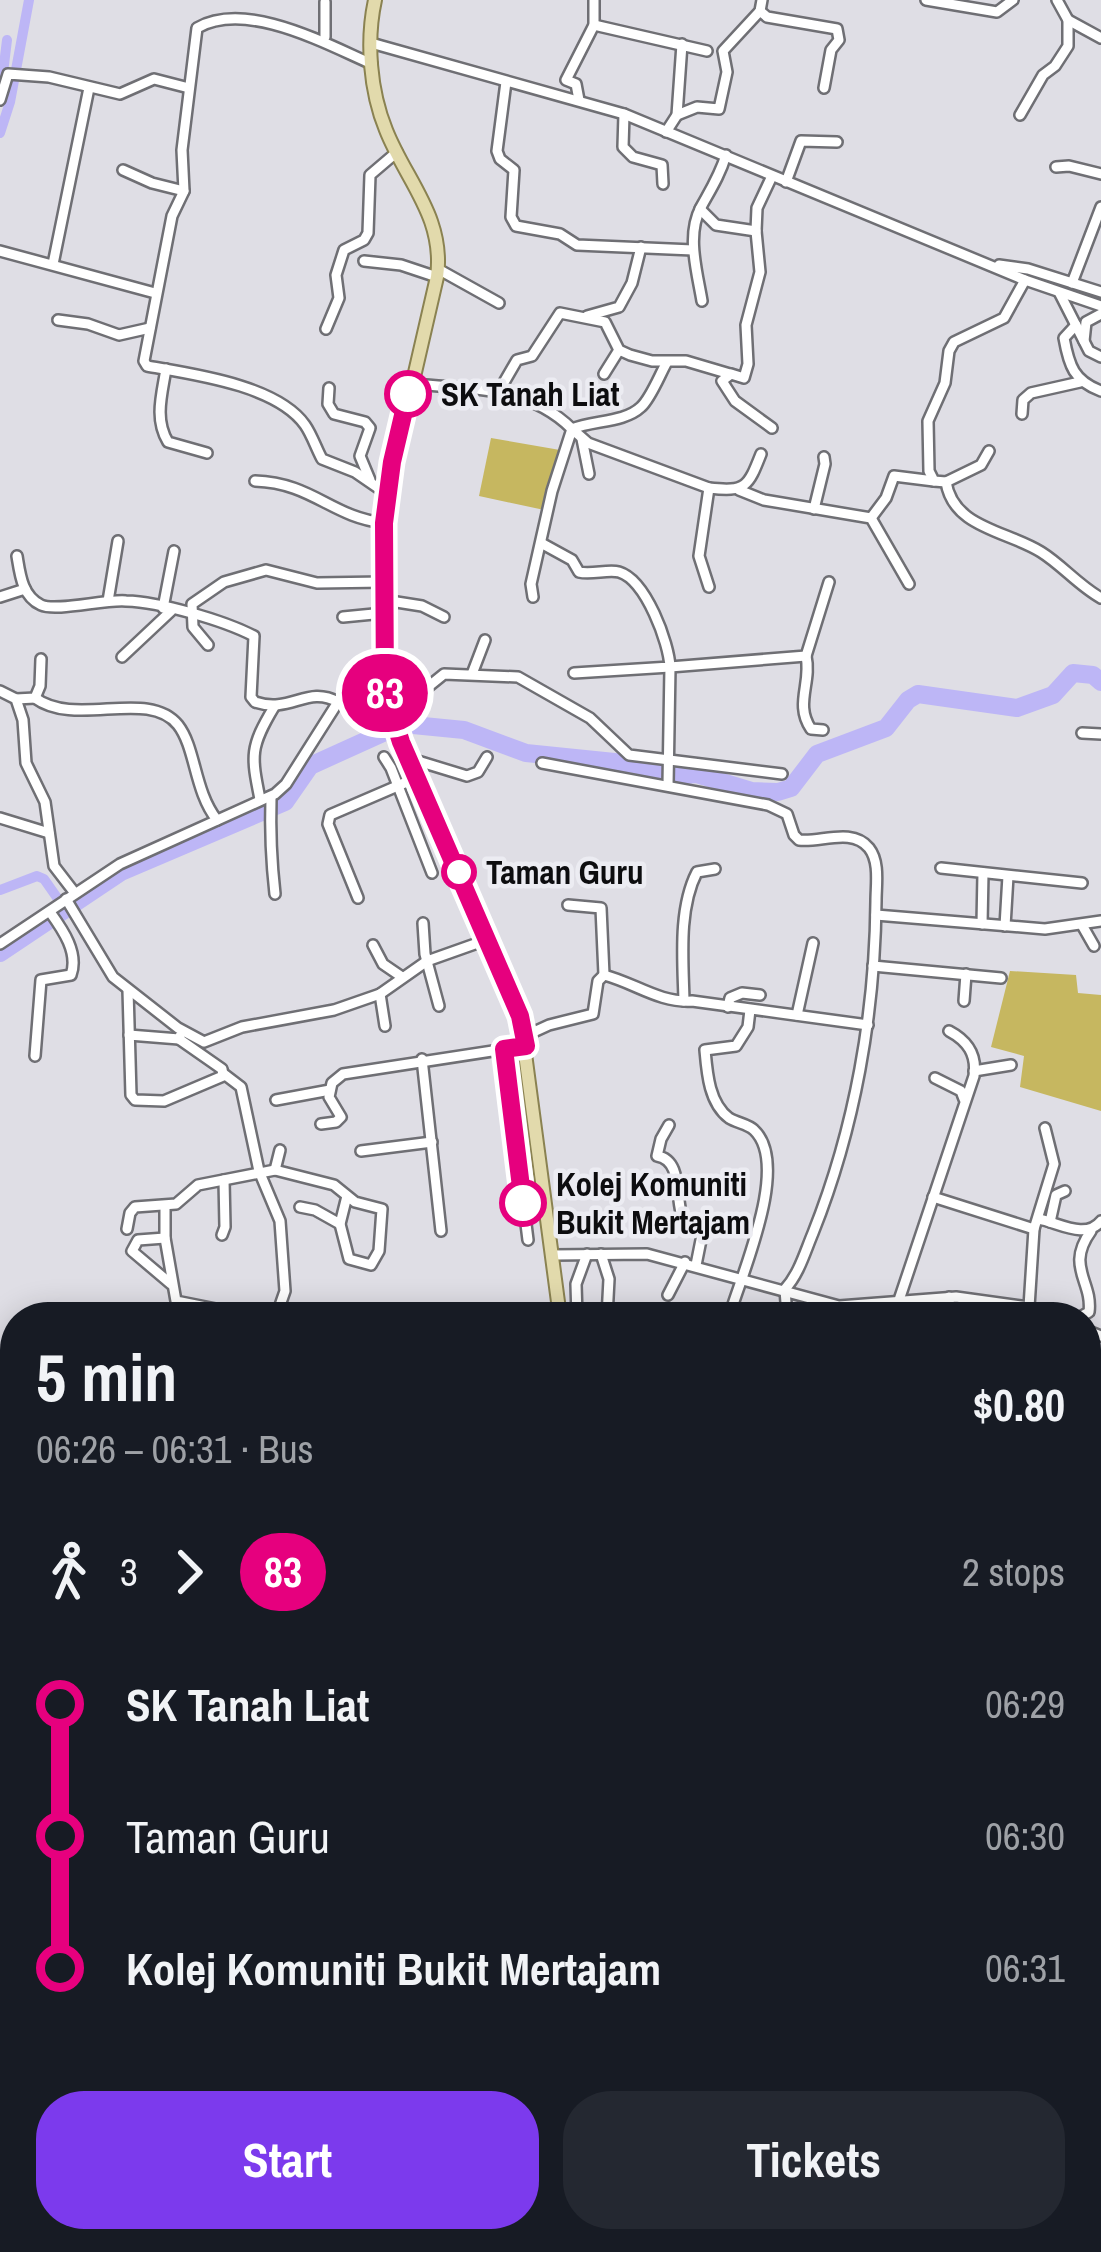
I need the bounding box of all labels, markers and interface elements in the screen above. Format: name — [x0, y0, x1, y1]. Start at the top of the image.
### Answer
marker: SK Tanah Liat — [386, 372, 430, 416]
place label: SK Tanah Liat — [441, 372, 619, 416]
line badge: 83 — [331, 654, 439, 732]
text: 83 — [366, 665, 404, 721]
place label: Taman Guru — [486, 850, 643, 894]
marker: Taman Guru — [443, 856, 475, 888]
place label: Kolej Komuniti Bukit Mertajam — [556, 1162, 750, 1244]
marker: Kolej Komuniti Bukit Mertajam — [501, 1181, 545, 1225]
text: 5 min — [36, 1333, 177, 1422]
text: $0.80 — [973, 1374, 1065, 1435]
text: 06:26 – 06:31 · Bus — [36, 1423, 313, 1475]
icon: walk — [36, 1539, 102, 1605]
icon: forward — [156, 1539, 222, 1605]
text: 83 — [264, 1544, 302, 1600]
text: 3 — [120, 1546, 138, 1598]
text: 2 stops — [962, 1546, 1065, 1598]
text: SK Tanah Liat — [126, 1674, 369, 1735]
text: 06:29 — [985, 1678, 1065, 1730]
text: Taman Guru — [126, 1806, 330, 1867]
text: 06:30 — [985, 1810, 1065, 1862]
text: Kolej Komuniti Bukit Mertajam — [126, 1938, 661, 1999]
text: 06:31 — [985, 1942, 1065, 1994]
button: Start — [36, 2091, 539, 2229]
button: Tickets — [563, 2091, 1065, 2229]

